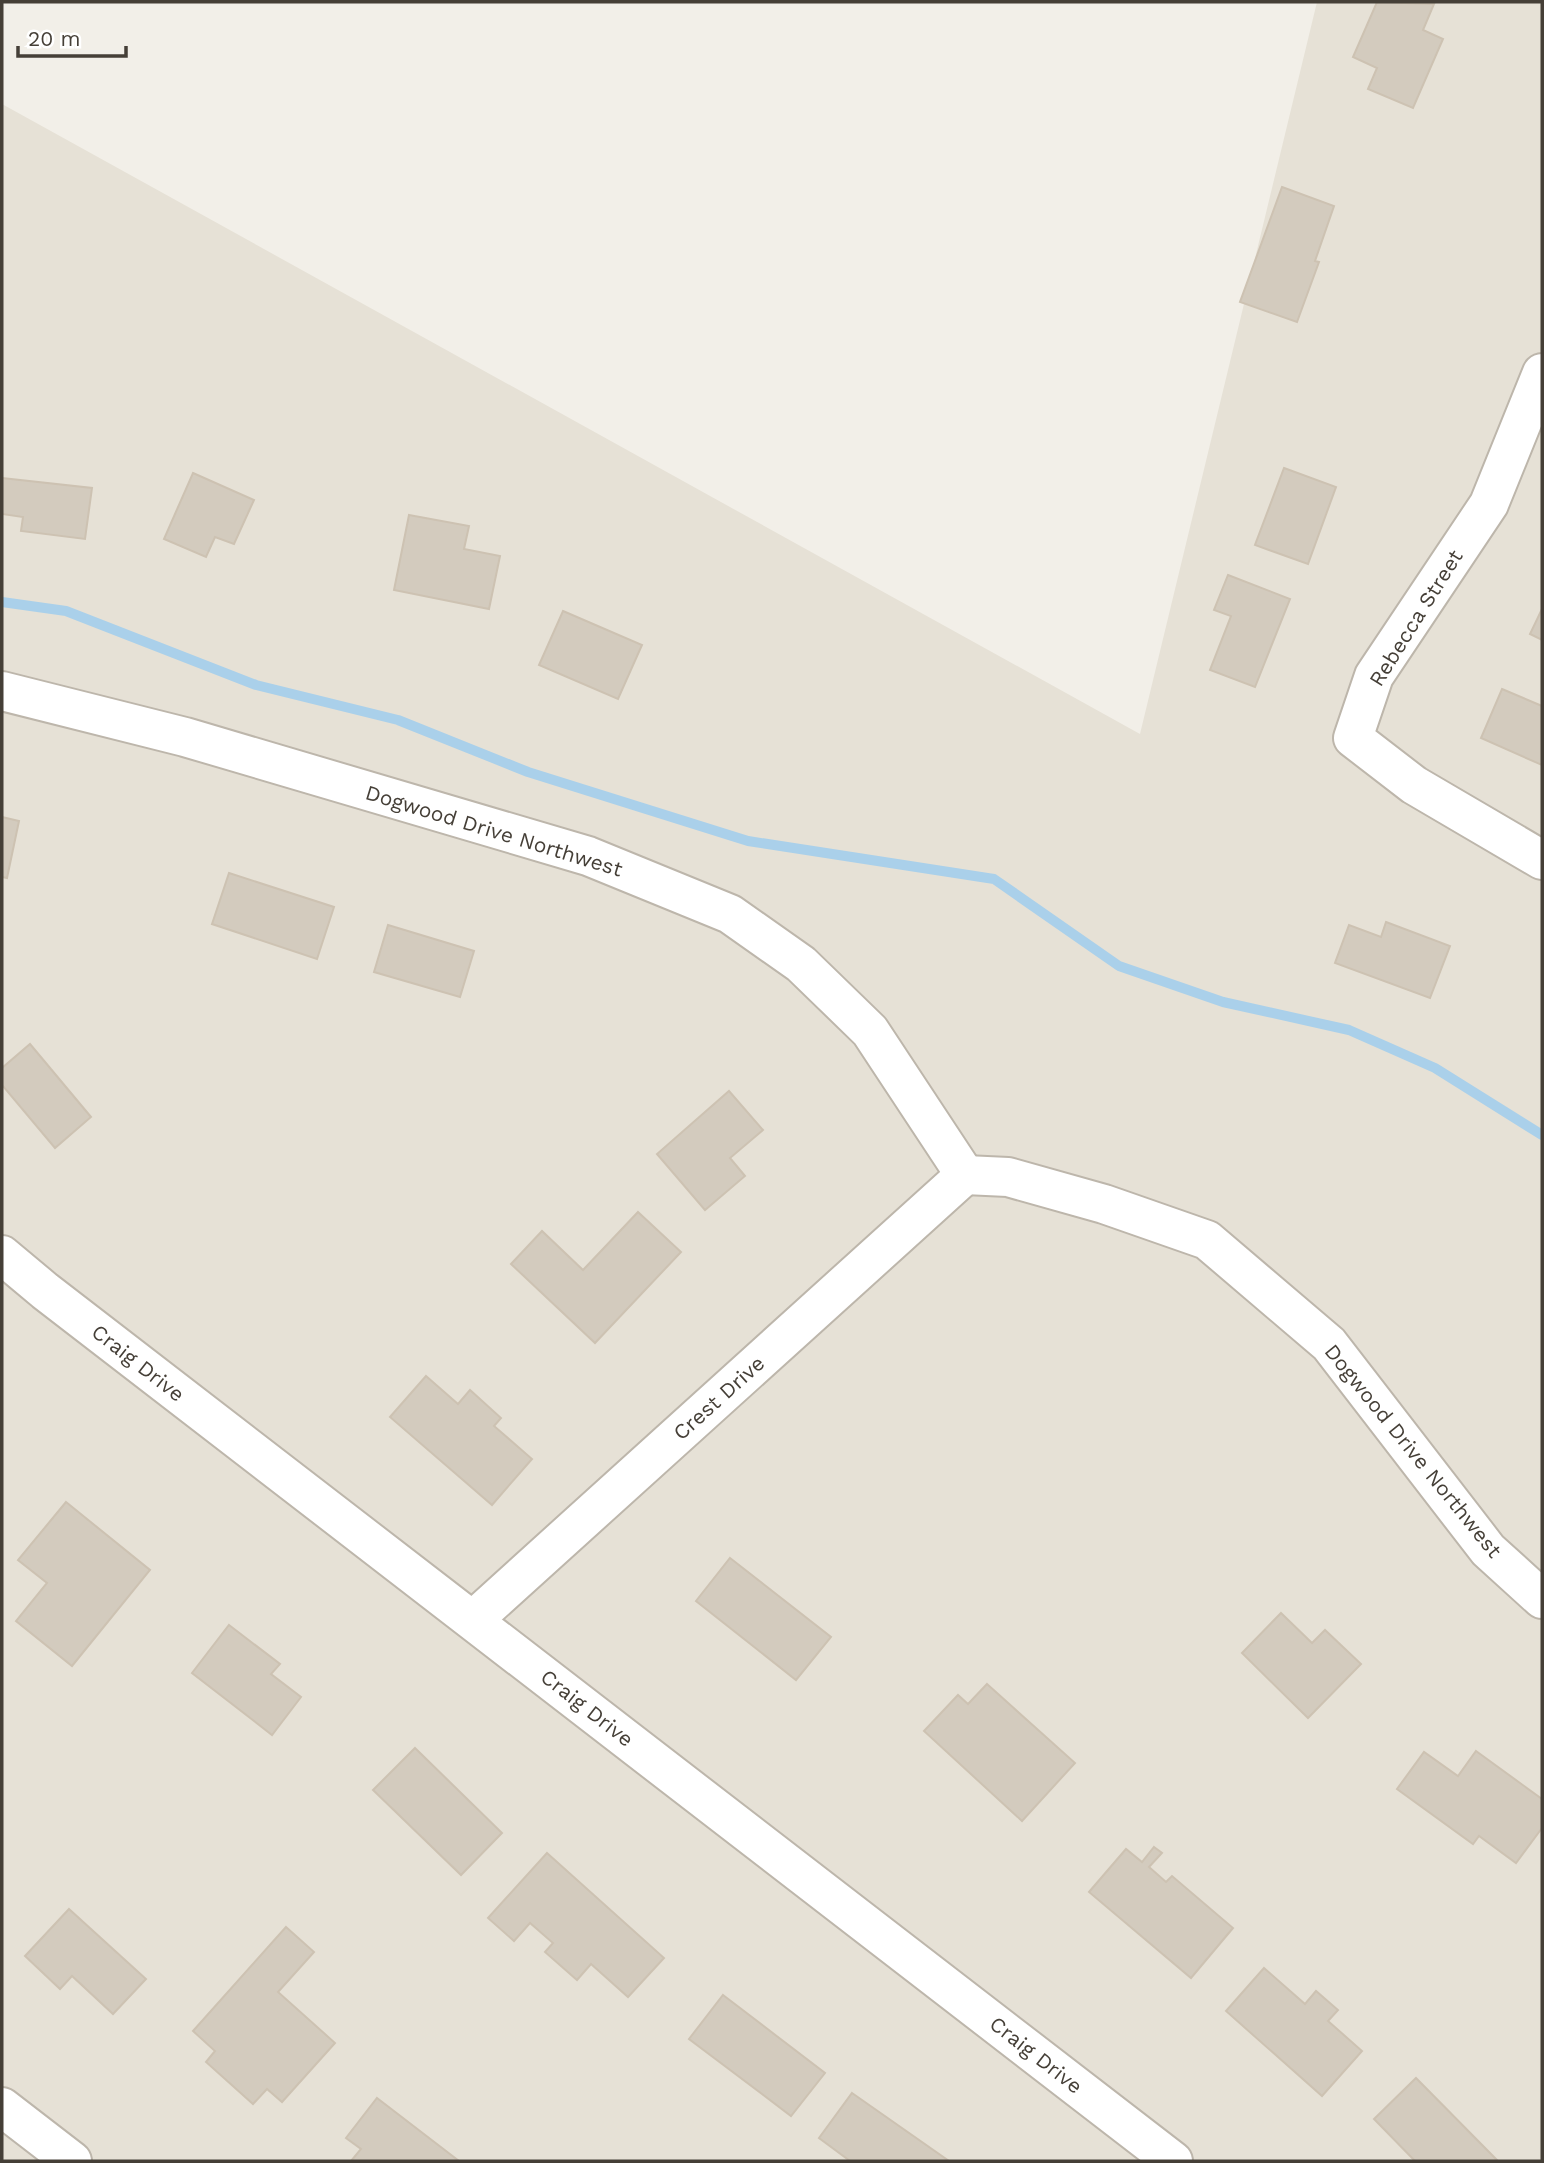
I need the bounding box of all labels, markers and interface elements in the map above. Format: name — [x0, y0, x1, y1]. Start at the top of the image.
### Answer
scale bar — [18, 14, 126, 58]
text: 20 m — [28, 26, 80, 51]
street label: Rebecca Street — [1364, 545, 1468, 691]
street label: Dogwood Drive Northwest — [363, 779, 626, 882]
street label: Craig Drive — [87, 1319, 190, 1407]
street label: Dogwood Drive Northwest — [1320, 1339, 1507, 1563]
street label: Crest Drive — [668, 1350, 769, 1445]
street label: Craig Drive — [536, 1664, 639, 1752]
street label: Craig Drive — [985, 2011, 1088, 2099]

